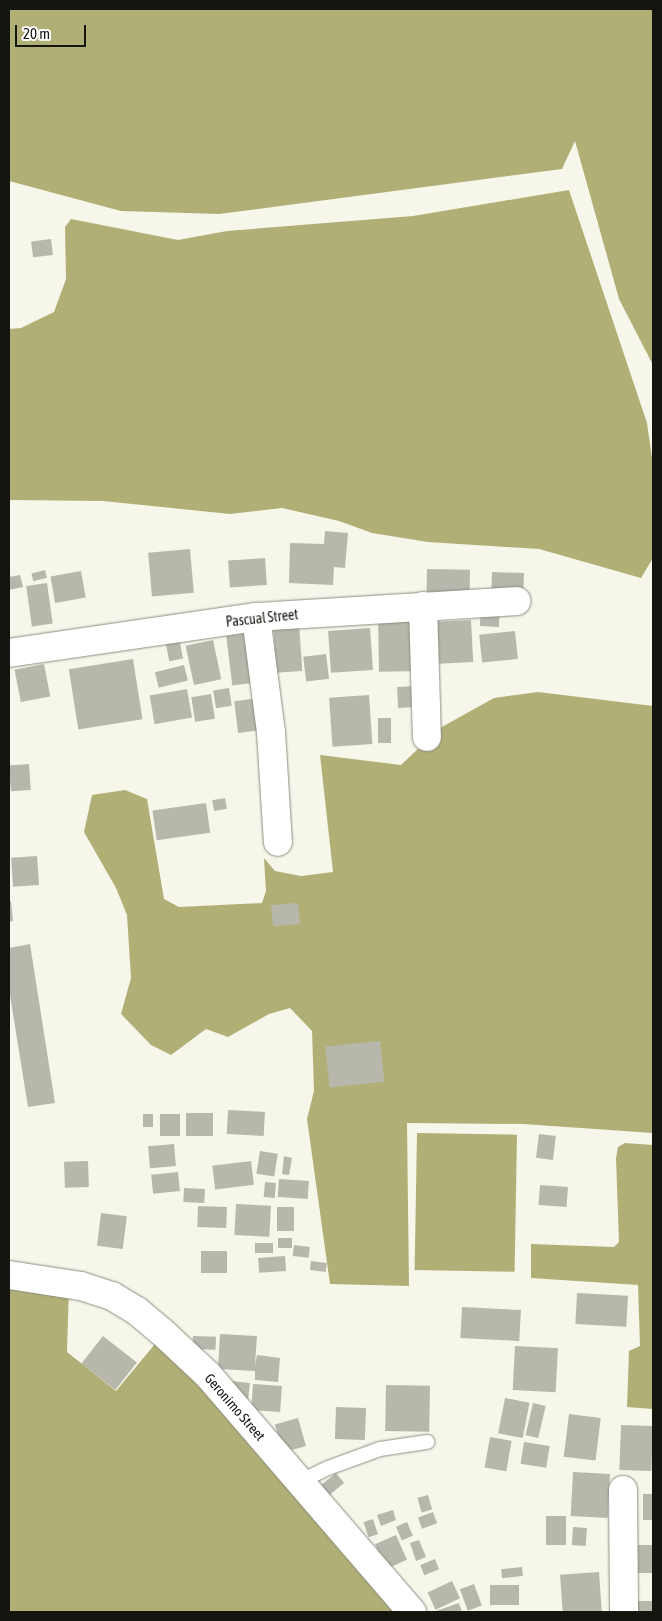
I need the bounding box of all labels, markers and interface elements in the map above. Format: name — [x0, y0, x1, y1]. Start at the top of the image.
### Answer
scale bar — [18, 15, 89, 47]
text: 20 m — [23, 25, 50, 42]
street label: Pascual Street — [225, 606, 299, 630]
street label: Geronimo Street — [201, 1370, 269, 1444]

